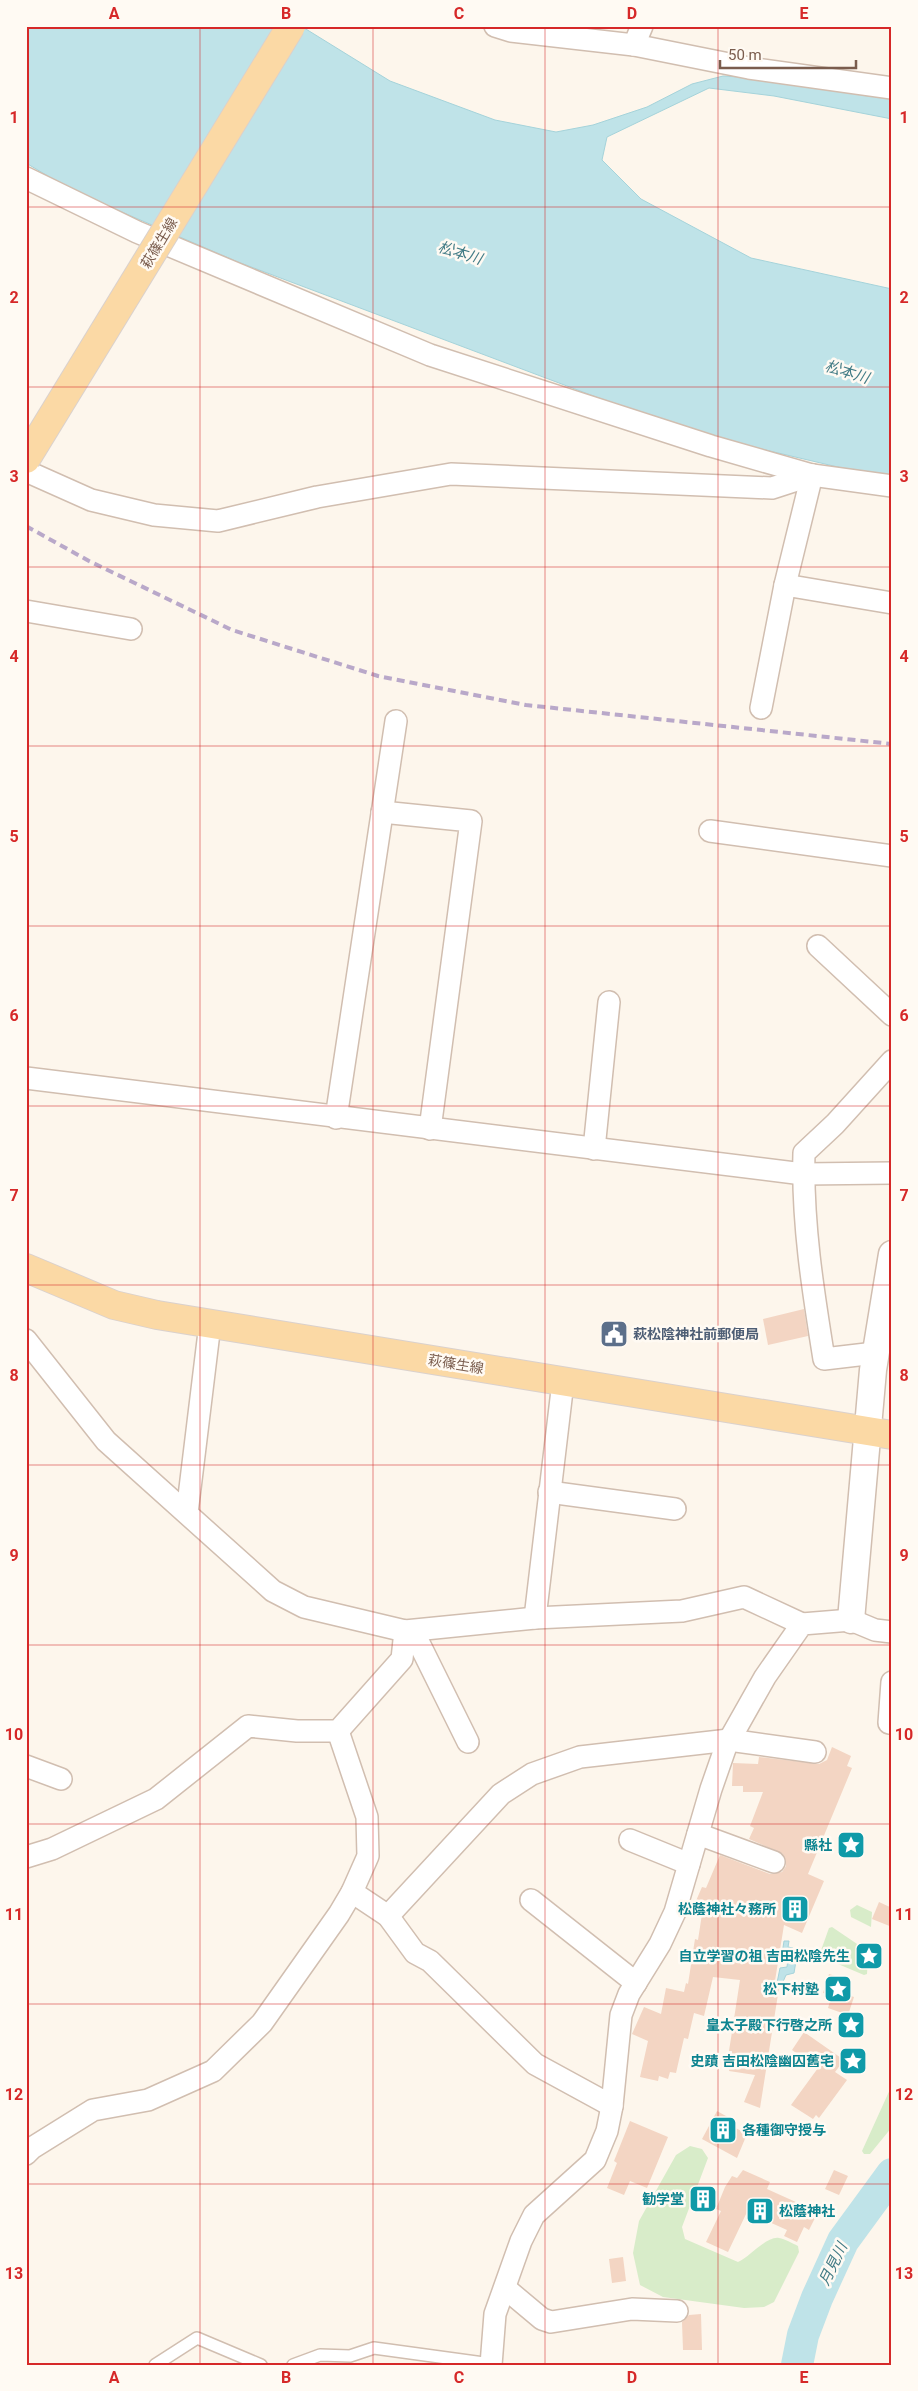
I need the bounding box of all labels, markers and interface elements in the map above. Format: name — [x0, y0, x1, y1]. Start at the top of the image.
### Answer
text: A — [109, 4, 120, 23]
text: B — [281, 4, 291, 23]
text: C — [454, 4, 464, 23]
text: D — [627, 4, 637, 23]
text: E — [800, 4, 809, 23]
scale bar — [720, 38, 857, 70]
text: 50 m — [728, 46, 762, 64]
text: 1 — [9, 108, 19, 127]
text: 1 — [899, 108, 909, 127]
street label: 萩篠生線 — [138, 215, 180, 271]
water label: 松本川 — [436, 238, 486, 269]
text: 2 — [9, 288, 19, 307]
text: 2 — [899, 288, 909, 307]
water label: 松本川 — [823, 357, 873, 388]
text: 3 — [9, 467, 19, 486]
text: 3 — [899, 467, 909, 486]
text: 4 — [9, 647, 19, 666]
text: 4 — [899, 647, 909, 666]
text: 5 — [9, 827, 19, 846]
text: 5 — [899, 827, 909, 846]
text: 6 — [9, 1006, 19, 1025]
text: 6 — [899, 1006, 909, 1025]
text: 7 — [9, 1186, 19, 1205]
text: 7 — [899, 1186, 909, 1205]
public building icon: 萩松陰神社前郵便局 — [599, 1319, 629, 1349]
place label: 萩松陰神社前郵便局 — [633, 1326, 759, 1342]
street label: 萩篠生線 — [427, 1352, 485, 1376]
text: 8 — [9, 1366, 19, 1385]
text: 8 — [899, 1366, 909, 1385]
text: 9 — [9, 1546, 19, 1565]
text: 9 — [899, 1546, 909, 1565]
text: 10 — [5, 1725, 23, 1744]
text: 10 — [895, 1725, 913, 1744]
place icon: 縣社 — [836, 1830, 866, 1860]
place label: 縣社 — [804, 1837, 832, 1853]
building icon: 松蔭神社々務所 — [780, 1894, 810, 1924]
place label: 松蔭神社々務所 — [678, 1901, 776, 1917]
text: 11 — [5, 1905, 23, 1924]
text: 11 — [895, 1905, 913, 1924]
place icon: 自立学習の祖 吉田松陰先生 — [854, 1941, 884, 1971]
place label: 自立学習の祖 吉田松陰先生 — [679, 1948, 850, 1964]
place icon: 松下村塾 — [823, 1974, 853, 2004]
place label: 松下村塾 — [763, 1981, 819, 1997]
place icon: 皇太子殿下行啓之所 — [836, 2010, 866, 2040]
place label: 皇太子殿下行啓之所 — [706, 2017, 832, 2033]
place icon: 史蹟 吉田松陰幽囚舊宅 — [838, 2046, 868, 2076]
place label: 史蹟 吉田松陰幽囚舊宅 — [691, 2053, 834, 2069]
text: 12 — [5, 2085, 23, 2104]
text: 12 — [895, 2085, 913, 2104]
building icon: 各種御守授与 — [708, 2115, 738, 2145]
place label: 各種御守授与 — [742, 2122, 826, 2138]
building icon: 勧学堂 — [688, 2184, 718, 2214]
place label: 勧学堂 — [642, 2191, 684, 2207]
building icon: 松蔭神社 — [745, 2196, 775, 2226]
place label: 松蔭神社 — [779, 2203, 835, 2219]
water label: 月見川 — [815, 2238, 852, 2288]
text: 13 — [5, 2264, 23, 2283]
text: 13 — [895, 2264, 913, 2283]
text: A — [109, 2368, 120, 2387]
text: B — [281, 2368, 291, 2387]
text: C — [454, 2368, 464, 2387]
text: D — [627, 2368, 637, 2387]
text: E — [800, 2368, 809, 2387]

